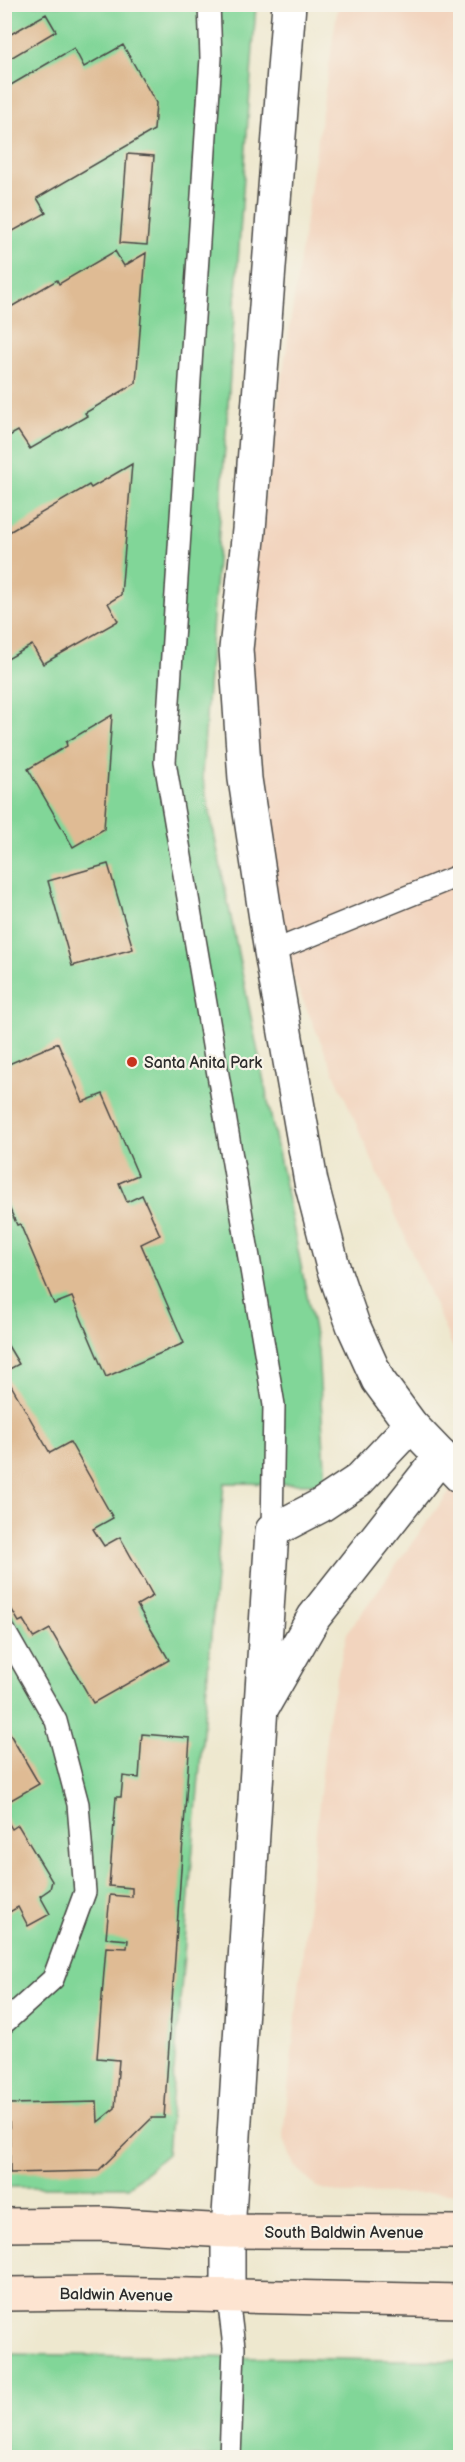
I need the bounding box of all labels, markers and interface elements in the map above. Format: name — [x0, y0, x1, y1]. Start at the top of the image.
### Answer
place label: Santa Anita Park — [144, 1054, 262, 1073]
marker: Santa Anita Park — [125, 1055, 139, 1069]
street label: South Baldwin Avenue — [264, 2224, 424, 2243]
street label: Baldwin Avenue — [59, 2285, 173, 2306]

